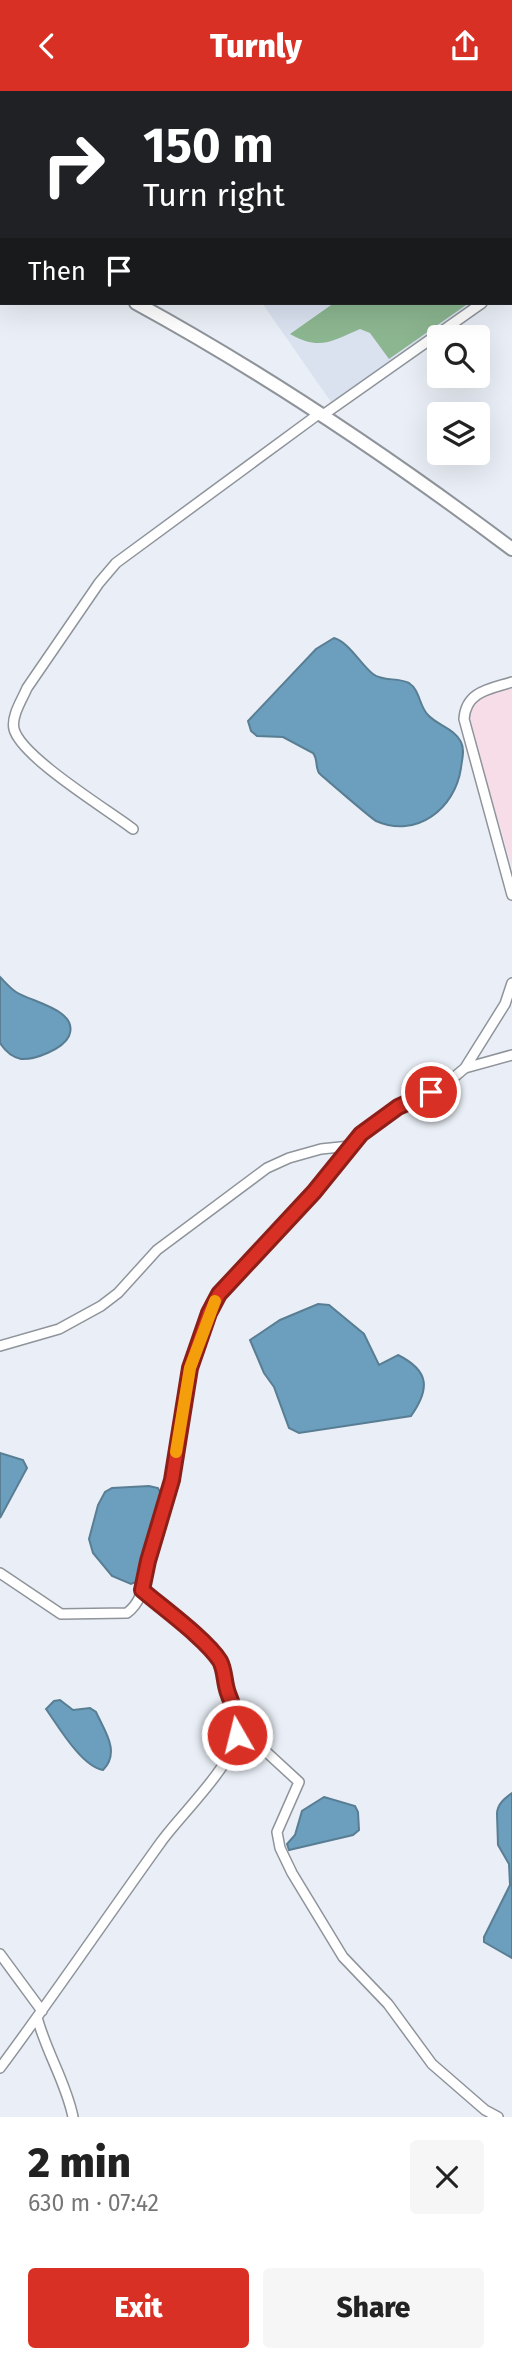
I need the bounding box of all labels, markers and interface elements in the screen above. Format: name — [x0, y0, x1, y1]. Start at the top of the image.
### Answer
icon: back — [28, 27, 66, 65]
text: Turnly — [210, 27, 302, 65]
icon: share — [446, 27, 484, 65]
text: 150 m — [143, 116, 274, 175]
icon: right — [28, 119, 119, 210]
text: Turn right — [143, 176, 285, 214]
icon: arrive — [100, 252, 138, 290]
text: Then — [28, 256, 86, 287]
map controls — [427, 325, 490, 465]
button: search — [427, 325, 490, 388]
button: layers — [427, 402, 490, 465]
pin — [401, 1062, 461, 1122]
icon: arrive — [412, 1073, 450, 1111]
position arrow — [200, 1698, 274, 1772]
text: 2 min — [28, 2138, 131, 2188]
button: close — [410, 2140, 484, 2214]
text: 630 m · 07:42 — [28, 2189, 159, 2217]
button: Exit — [28, 2268, 249, 2348]
button: Share — [263, 2268, 484, 2348]

